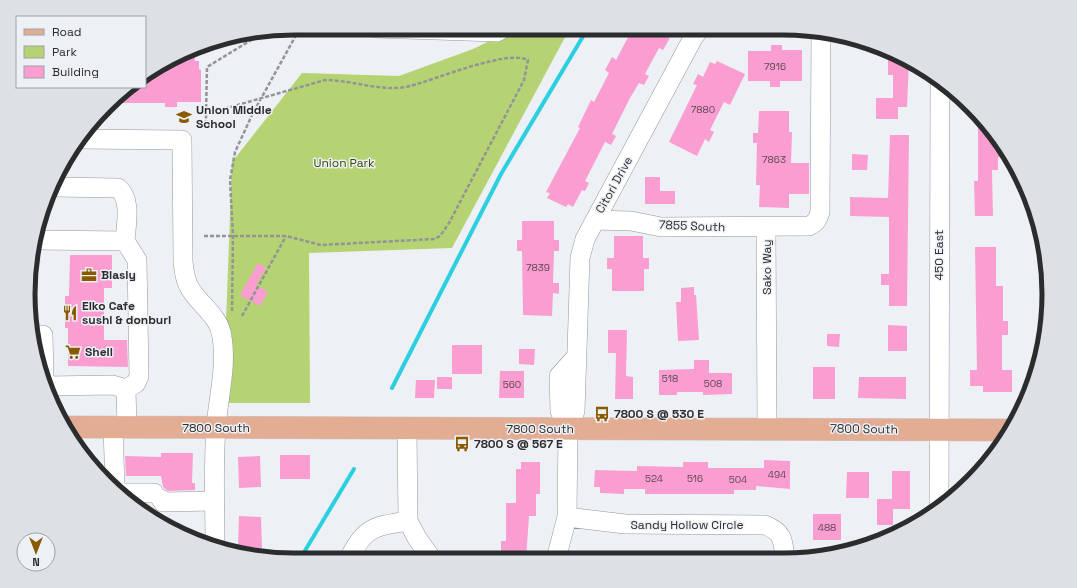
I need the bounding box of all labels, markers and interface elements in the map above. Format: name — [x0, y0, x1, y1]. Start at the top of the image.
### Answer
legend — [16, 16, 146, 88]
text: Road — [52, 24, 81, 40]
text: Park — [52, 44, 77, 60]
house number: 7916 — [764, 60, 786, 73]
text: Building — [52, 64, 99, 80]
place label: Union Middle School — [196, 102, 272, 132]
house number: 7880 — [691, 103, 715, 116]
school or university icon: Union Middle School — [175, 108, 193, 126]
house number: 7863 — [762, 153, 786, 166]
street label: Citori Drive — [592, 154, 636, 216]
park label: Union Park — [313, 155, 375, 171]
street label: 7855 South — [658, 217, 726, 235]
street label: 450 East — [931, 230, 947, 280]
street label: Sako Way — [759, 239, 775, 295]
house number: 7839 — [526, 261, 550, 274]
office icon: Biasly — [80, 266, 98, 284]
place label: Biasly — [101, 267, 136, 283]
place label: Eiko Cafe sushi & donburi — [82, 298, 171, 328]
restaurant icon: Eiko Cafe sushi & donburi — [61, 304, 79, 322]
supermarket icon: Shell — [64, 343, 82, 361]
place label: Shell — [85, 344, 113, 360]
house number: 518 — [662, 372, 678, 385]
house number: 508 — [704, 377, 722, 390]
house number: 560 — [503, 378, 521, 391]
bus stop icon: 7800 S @ 530 E — [593, 405, 611, 423]
place label: 7800 S @ 530 E — [614, 406, 704, 422]
street label: 7800 South — [182, 420, 250, 436]
street label: 7800 South — [830, 420, 898, 438]
street label: 7800 South — [506, 421, 574, 437]
bus stop icon: 7800 S @ 567 E — [453, 435, 471, 453]
place label: 7800 S @ 567 E — [474, 436, 563, 452]
house number: 494 — [768, 468, 786, 481]
house number: 524 — [645, 472, 663, 485]
house number: 516 — [687, 472, 703, 485]
house number: 504 — [729, 473, 747, 486]
street label: Sandy Hollow Circle — [630, 517, 744, 533]
house number: 488 — [818, 521, 836, 534]
north arrow — [16, 532, 56, 572]
text: N — [32, 555, 40, 569]

